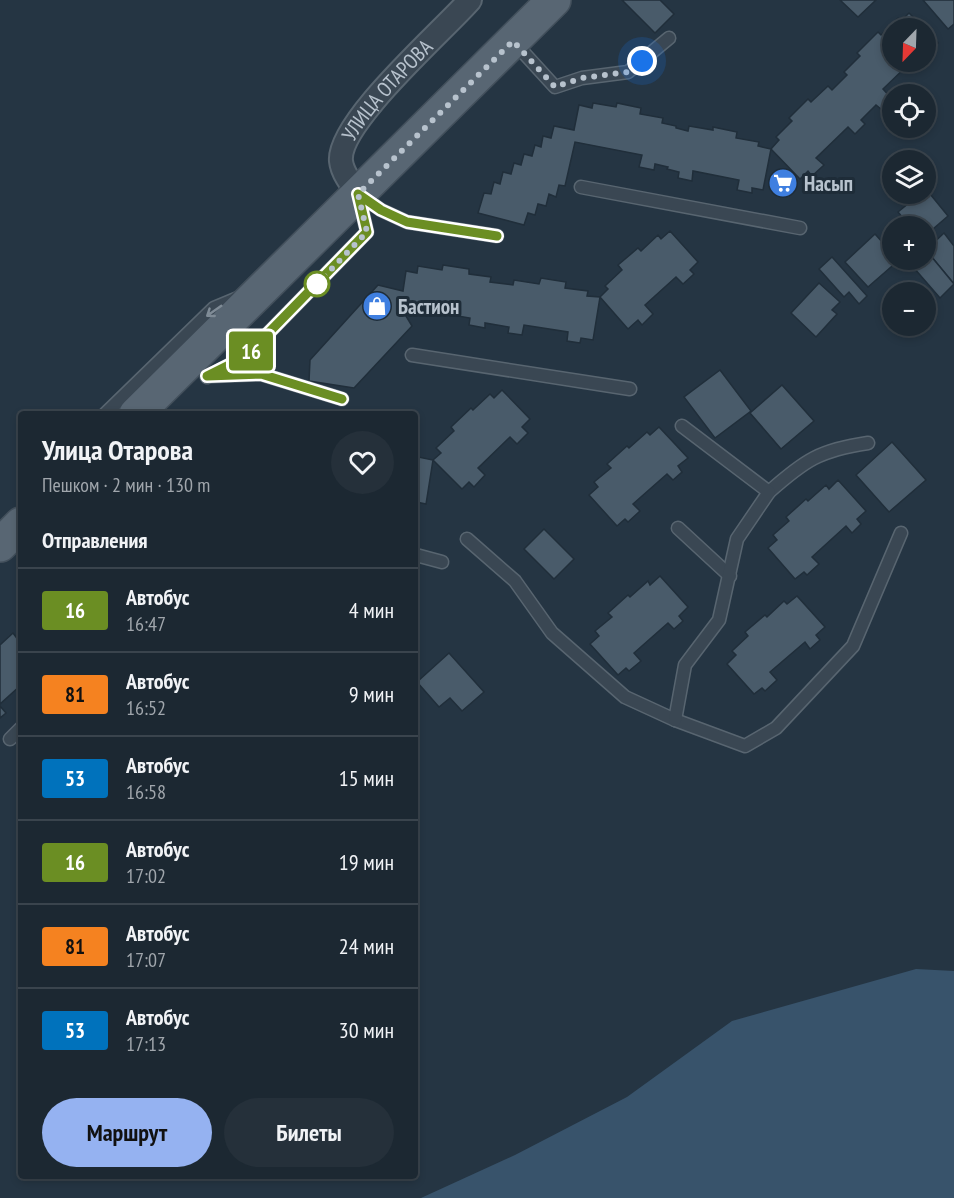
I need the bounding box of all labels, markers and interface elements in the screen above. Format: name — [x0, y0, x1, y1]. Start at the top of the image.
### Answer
north arrow — [882, 18, 936, 72]
map controls — [882, 18, 936, 336]
street label: УЛИЦА ОТАРОВА — [335, 33, 438, 145]
your location — [627, 46, 657, 76]
button: locate — [882, 84, 936, 138]
button: layers — [882, 150, 936, 204]
supermarket icon: Насып — [767, 167, 799, 199]
place label: Насып — [804, 170, 853, 197]
button: + — [882, 216, 936, 270]
unlabelled marker — [304, 271, 330, 297]
button: − — [882, 282, 936, 336]
shop icon: Бастион — [361, 290, 393, 322]
place label: Бастион — [398, 293, 459, 320]
one-way arrow — [206, 305, 222, 317]
line badge: 16 — [224, 332, 278, 370]
text: 16 — [241, 338, 261, 365]
text: Улица Отарова — [42, 431, 193, 468]
button: heart — [331, 431, 394, 494]
text: Пешком · 2 мин · 130 m — [42, 472, 210, 498]
text: Отправления — [42, 526, 148, 554]
text: Автобус — [126, 583, 189, 611]
text: 4 мин — [349, 596, 394, 624]
text: 16 — [65, 597, 85, 624]
text: 16:47 — [126, 611, 166, 637]
text: Автобус — [126, 667, 189, 695]
text: 9 мин — [349, 680, 394, 708]
text: 81 — [65, 681, 85, 708]
text: 16:52 — [126, 695, 166, 721]
text: Автобус — [126, 751, 189, 779]
text: 15 мин — [339, 764, 394, 792]
text: 53 — [65, 765, 85, 792]
text: 16:58 — [126, 779, 166, 805]
text: Автобус — [126, 835, 189, 863]
text: 19 мин — [339, 848, 394, 876]
text: 16 — [65, 849, 85, 876]
text: 17:02 — [126, 863, 166, 889]
text: Автобус — [126, 919, 189, 947]
text: 24 мин — [339, 932, 394, 960]
text: 81 — [65, 933, 85, 960]
text: 17:07 — [126, 947, 166, 973]
text: Автобус — [126, 1003, 189, 1031]
text: 30 мин — [339, 1016, 394, 1044]
text: 53 — [65, 1017, 85, 1044]
text: 17:13 — [126, 1031, 166, 1057]
button: Маршрут — [42, 1098, 212, 1167]
button: Билеты — [224, 1098, 394, 1167]

